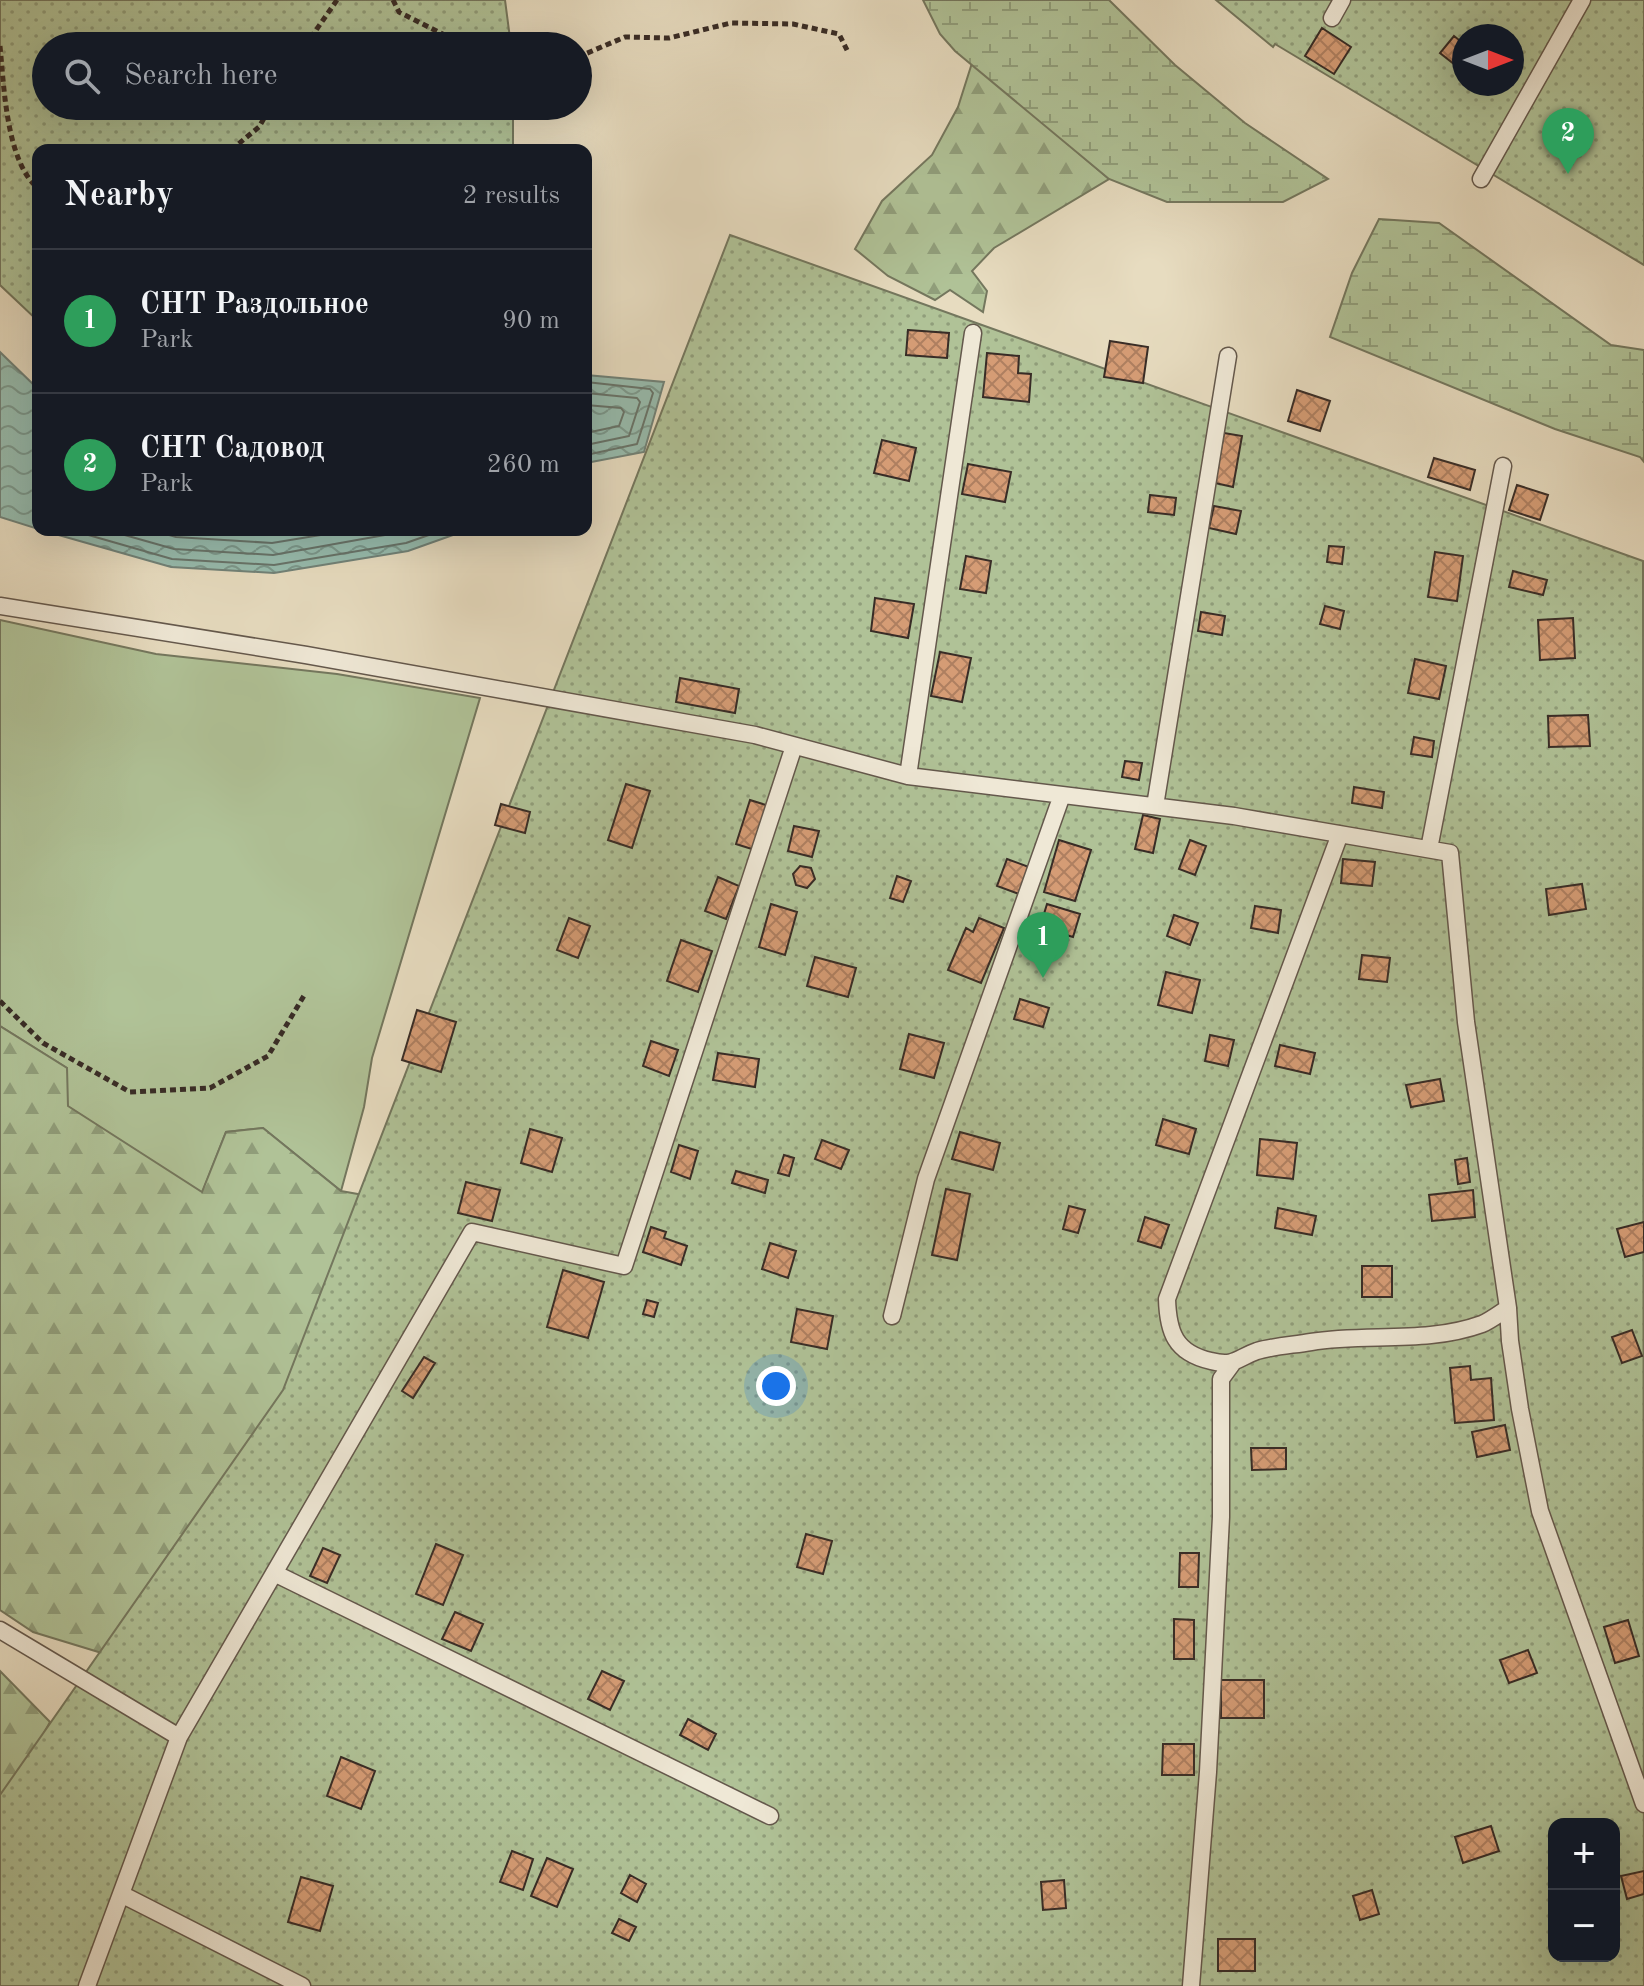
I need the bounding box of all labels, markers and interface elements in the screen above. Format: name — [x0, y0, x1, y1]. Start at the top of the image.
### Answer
north arrow — [1452, 24, 1524, 96]
search box — [32, 32, 592, 120]
icon: search — [60, 54, 104, 98]
text: Search here — [124, 61, 278, 91]
pin: 2 — [1542, 108, 1594, 174]
text: Nearby — [64, 179, 174, 213]
text: 2 results — [462, 183, 560, 209]
text: СНТ Раздольное — [140, 290, 369, 320]
text: 1 — [82, 308, 98, 334]
text: 90 m — [502, 308, 560, 334]
text: Park — [140, 327, 194, 353]
text: СНТ Садовод — [140, 434, 325, 464]
text: 2 — [82, 452, 98, 478]
text: 260 m — [487, 452, 560, 478]
text: Park — [140, 471, 194, 497]
pin: 1 — [1017, 912, 1069, 978]
your location — [756, 1366, 796, 1406]
map controls — [1548, 1818, 1620, 1962]
button: + — [1548, 1818, 1620, 1890]
button: − — [1548, 1890, 1620, 1962]

